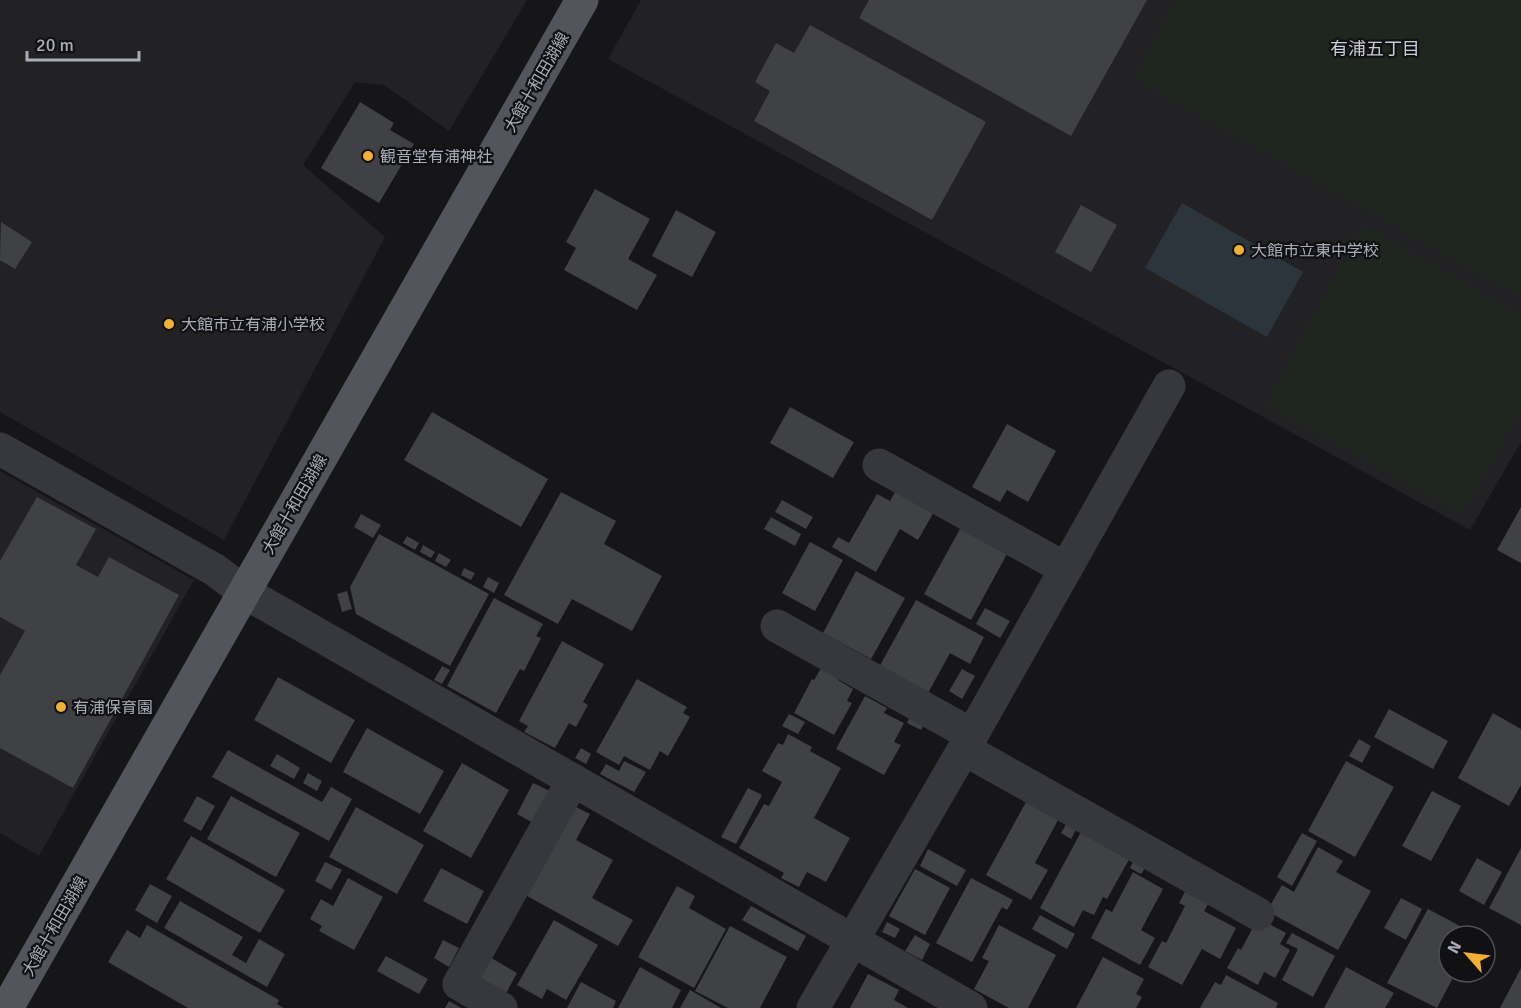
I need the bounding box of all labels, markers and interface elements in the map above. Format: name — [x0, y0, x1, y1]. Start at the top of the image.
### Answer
scale bar — [27, 24, 140, 62]
street label: 大館十和田湖線 — [500, 29, 574, 136]
text: 20 m — [36, 34, 74, 56]
district label: 有浦五丁目 — [1330, 38, 1420, 60]
place label: 観音堂有浦神社 — [380, 147, 492, 167]
marker: 観音堂有浦神社 — [361, 149, 375, 163]
place label: 大館市立東中学校 — [1251, 241, 1379, 261]
marker: 大館市立東中学校 — [1232, 243, 1246, 257]
place label: 大館市立有浦小学校 — [181, 315, 325, 335]
marker: 大館市立有浦小学校 — [162, 317, 176, 331]
street label: 大館十和田湖線 — [258, 451, 332, 558]
place label: 有浦保育園 — [73, 698, 153, 718]
marker: 有浦保育園 — [54, 700, 68, 714]
street label: 大館十和田湖線 — [18, 873, 92, 980]
north arrow — [1437, 924, 1497, 984]
text: N — [1443, 938, 1466, 957]

